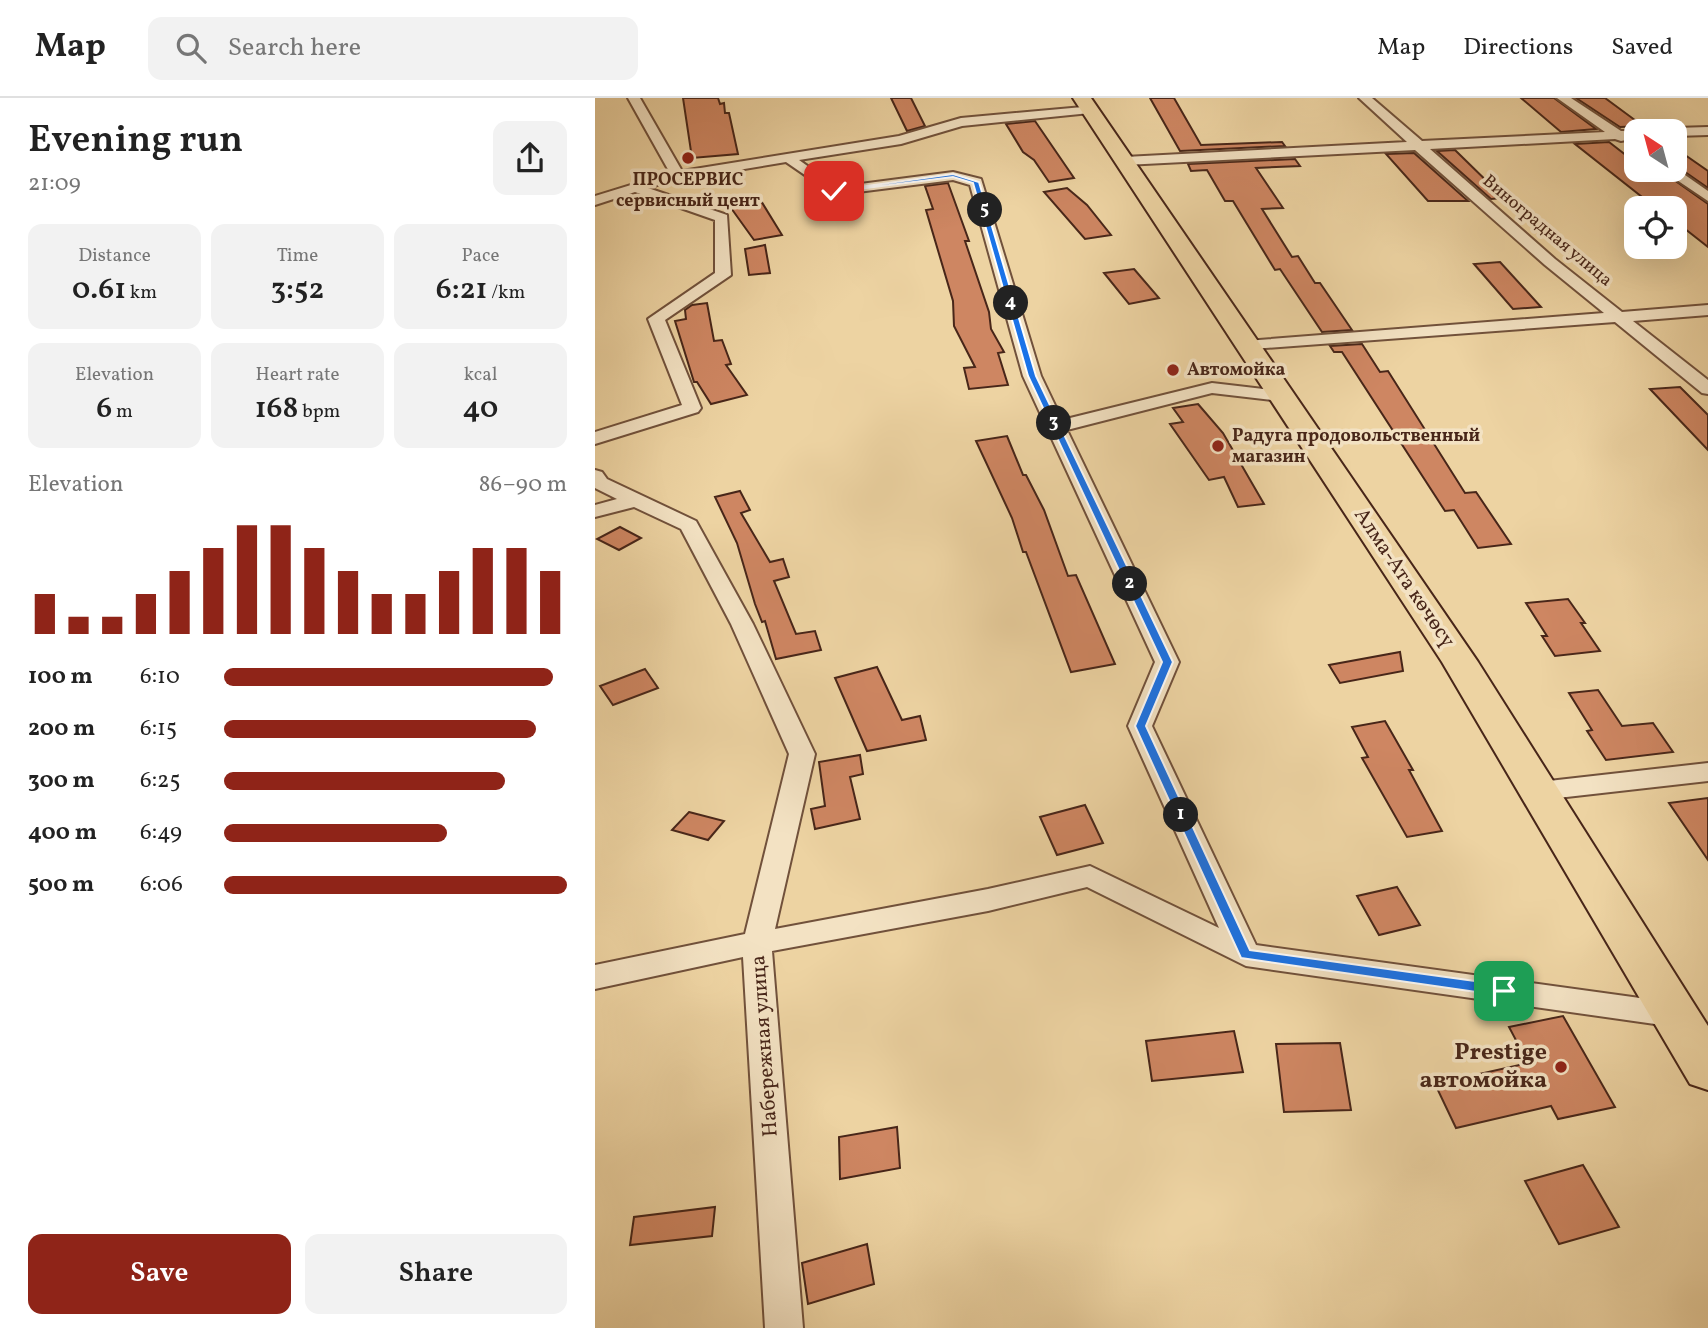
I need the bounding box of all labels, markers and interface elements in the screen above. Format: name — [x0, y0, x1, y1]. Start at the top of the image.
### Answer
search box — [148, 17, 638, 80]
text: Map — [35, 25, 106, 71]
icon: search — [172, 29, 210, 67]
text: Search here — [228, 30, 361, 66]
text: Map — [1377, 31, 1425, 65]
text: Directions — [1463, 31, 1573, 65]
text: Saved — [1611, 31, 1673, 65]
text: Evening run — [28, 115, 243, 168]
north arrow — [1624, 119, 1687, 182]
map controls — [1624, 119, 1687, 259]
button: share — [493, 121, 567, 195]
marker: ПРОСЕРВИС сервисный цент — [680, 150, 696, 166]
pin — [804, 161, 864, 221]
text: 21:09 — [28, 168, 81, 200]
place label: ПРОСЕРВИС сервисный цент — [616, 168, 760, 214]
street label: Виноградная улица — [1477, 169, 1617, 293]
icon: check — [815, 172, 853, 210]
pin: 5 — [967, 192, 1003, 228]
text: 5 — [980, 196, 989, 222]
button: locate — [1624, 196, 1687, 259]
text: Distance — [78, 243, 151, 269]
text: Time — [277, 243, 318, 269]
text: Pace — [461, 243, 500, 269]
text: 0.61 — [72, 269, 126, 311]
text: 3:52 — [271, 269, 324, 311]
text: 6:21 — [436, 269, 487, 311]
text: km — [126, 280, 157, 306]
text: /km — [487, 280, 525, 306]
pin: 4 — [993, 286, 1029, 320]
text: 4 — [1005, 289, 1016, 315]
place label: Автомойка — [1187, 358, 1286, 383]
text: Elevation — [75, 362, 154, 388]
text: Heart rate — [256, 362, 339, 388]
text: kcal — [464, 362, 497, 388]
marker: Автомойка — [1165, 362, 1181, 378]
text: 6 — [96, 388, 112, 430]
text: 168 — [255, 388, 298, 430]
text: 40 — [463, 388, 498, 430]
text: m — [112, 399, 133, 425]
text: bpm — [298, 399, 340, 425]
pin: 3 — [1037, 406, 1071, 440]
text: 3 — [1049, 409, 1058, 435]
place label: Радуга продовольственный магазин — [1232, 424, 1480, 470]
marker: Радуга продовольственный магазин — [1210, 438, 1226, 454]
text: Elevation — [28, 469, 124, 501]
text: 86–90 m — [479, 469, 567, 501]
street label: Алма-Ата көчөсү — [1347, 503, 1461, 653]
pin: 2 — [1113, 566, 1147, 602]
text: 2 — [1125, 570, 1134, 596]
text: 100 m — [28, 661, 93, 693]
text: 6:10 — [140, 661, 180, 693]
text: 200 m — [28, 713, 95, 745]
text: 6:15 — [140, 713, 177, 745]
text: 300 m — [28, 765, 95, 797]
text: 6:25 — [140, 765, 180, 797]
pin: 1 — [1163, 798, 1199, 832]
text: 1 — [1177, 801, 1184, 827]
text: 400 m — [28, 817, 97, 849]
text: 6:49 — [140, 817, 182, 849]
text: 500 m — [28, 869, 94, 901]
text: 6:06 — [140, 869, 183, 901]
street label: Набережная улица — [744, 954, 786, 1138]
pin — [1474, 961, 1534, 1021]
icon: arrive — [1485, 972, 1523, 1010]
place label: Prestige автомойка — [1420, 1036, 1547, 1098]
marker: Prestige автомойка — [1553, 1059, 1569, 1075]
button: Save — [28, 1234, 291, 1314]
button: Share — [305, 1234, 567, 1314]

